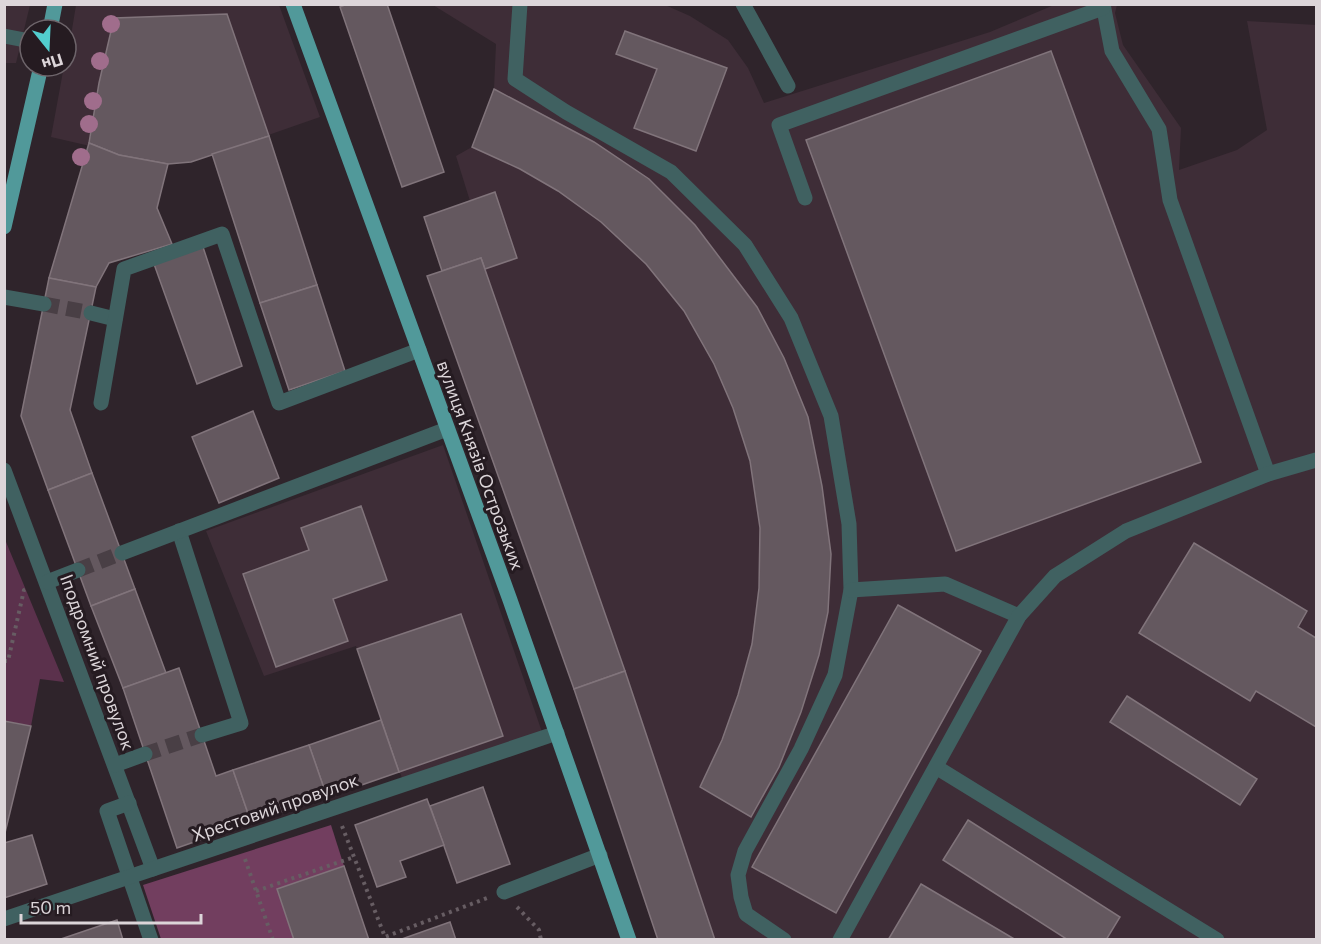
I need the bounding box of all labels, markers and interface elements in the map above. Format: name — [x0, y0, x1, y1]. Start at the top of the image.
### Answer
north arrow — [18, 18, 78, 78]
text: Пн — [40, 50, 66, 75]
street label: вулиця Князів Острозьких — [433, 357, 529, 573]
street label: Іподромний провулок — [56, 571, 140, 753]
street label: Хрестовий провулок — [189, 768, 361, 846]
scale bar — [21, 887, 201, 925]
text: 50 m — [30, 896, 71, 918]

